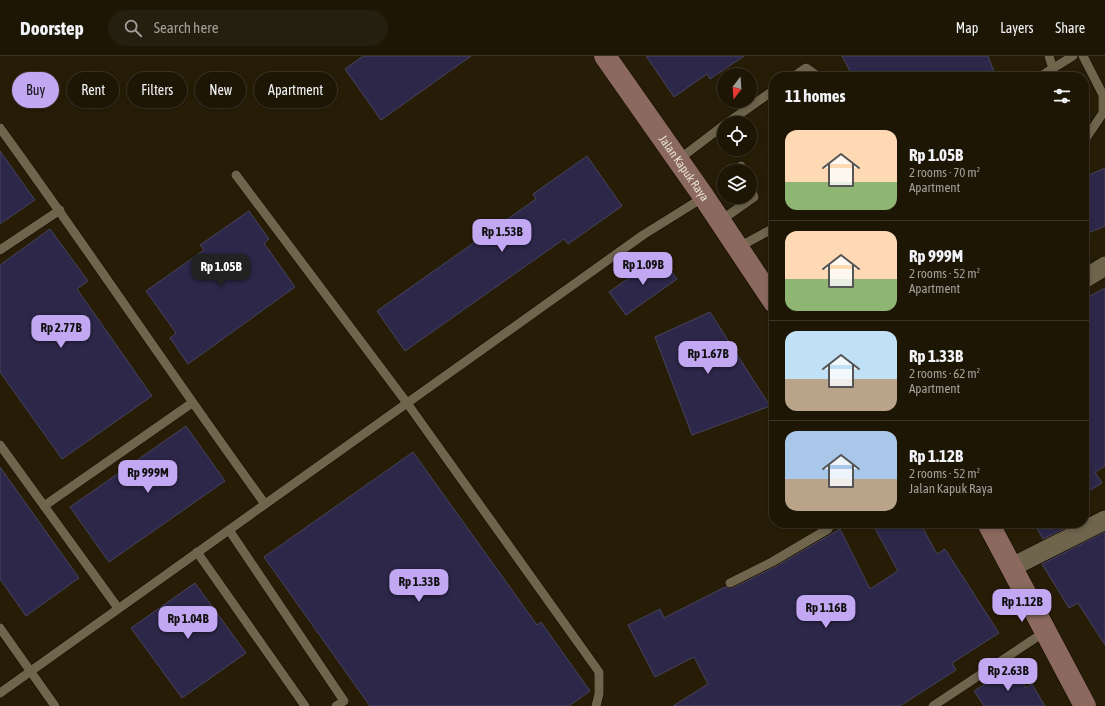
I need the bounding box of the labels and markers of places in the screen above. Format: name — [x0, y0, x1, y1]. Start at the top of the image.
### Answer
pin: Rp 1.53B — [461, 219, 543, 253]
pin: Rp 1.09B — [602, 252, 684, 286]
pin: Rp 1.05B — [180, 254, 262, 288]
pin: Rp 2.77B — [20, 315, 102, 349]
pin: Rp 1.67B — [667, 341, 749, 375]
pin: Rp 999M — [111, 460, 185, 494]
pin: Rp 1.33B — [378, 569, 460, 603]
pin: Rp 1.12B — [981, 589, 1063, 623]
pin: Rp 1.16B — [785, 595, 867, 629]
pin: Rp 1.04B — [147, 606, 229, 640]
pin: Rp 2.63B — [967, 658, 1049, 692]

